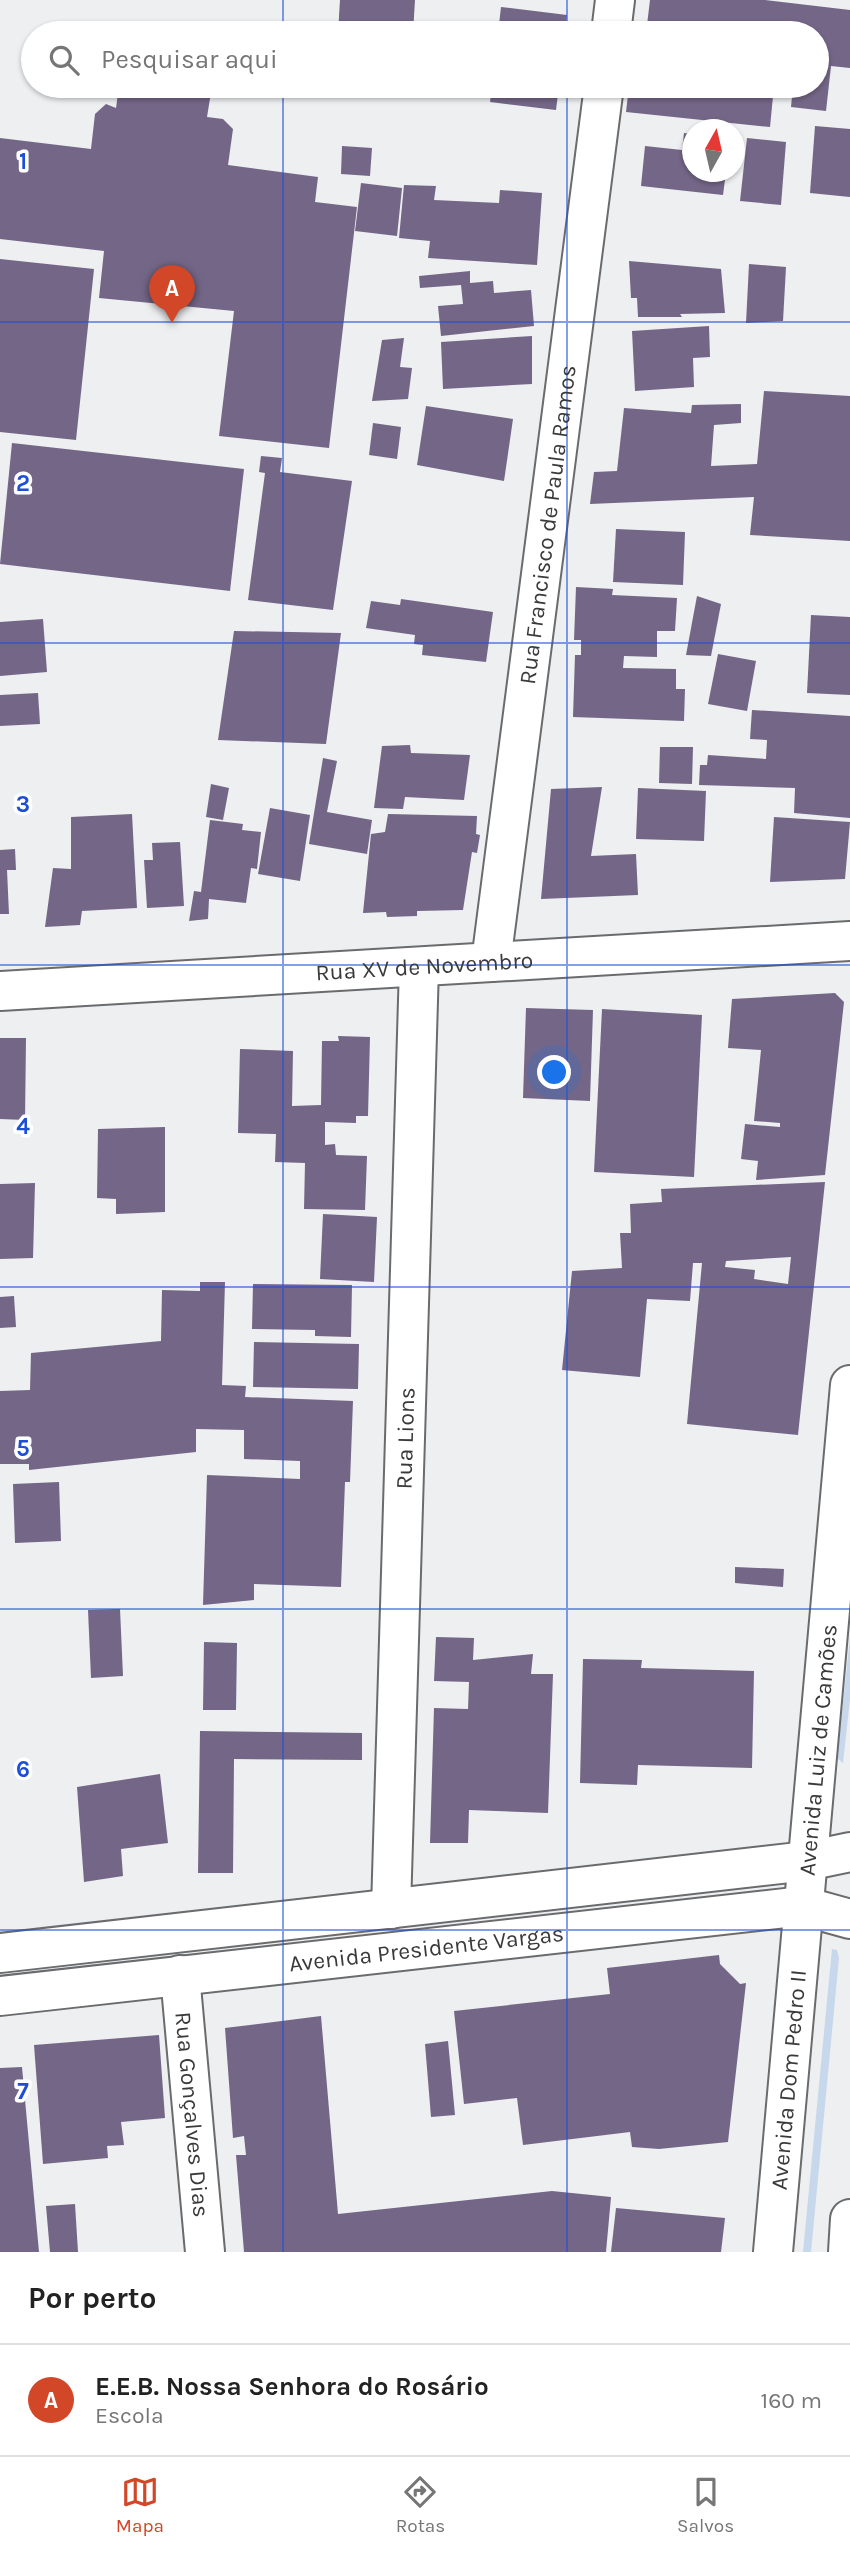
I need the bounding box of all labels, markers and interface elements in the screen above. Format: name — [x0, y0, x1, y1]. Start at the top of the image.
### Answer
search box — [21, 21, 829, 98]
icon: search — [45, 41, 83, 79]
text: Pesquisar aqui — [101, 44, 278, 75]
north arrow — [682, 119, 745, 182]
text: 1 — [19, 148, 27, 175]
pin: A — [149, 265, 195, 323]
street label: Rua Francisco de Paula Ramos — [514, 363, 582, 686]
text: 2 — [16, 470, 30, 497]
text: 3 — [16, 791, 30, 818]
street label: Rua XV de Novembro — [315, 947, 534, 986]
your location — [537, 1055, 571, 1089]
text: 4 — [16, 1113, 30, 1140]
street label: Rua Lions — [390, 1387, 421, 1490]
text: 5 — [16, 1435, 30, 1462]
street label: Avenida Luiz de Camões — [793, 1623, 843, 1877]
text: 6 — [16, 1756, 30, 1783]
street label: Avenida Presidente Vargas — [288, 1920, 565, 1978]
street label: Avenida Dom Pedro II — [766, 1969, 812, 2191]
street label: Rua Gonçalves Dias — [169, 2011, 215, 2218]
text: 7 — [17, 2078, 29, 2105]
text: Por perto — [28, 2280, 157, 2316]
text: E.E.B. Nossa Senhora do Rosário — [95, 2371, 489, 2402]
text: A — [44, 2387, 58, 2414]
text: 160 m — [761, 2387, 822, 2414]
text: Escola — [95, 2402, 164, 2429]
tab: Mapa — [116, 2473, 164, 2537]
tab: Rotas — [396, 2473, 445, 2537]
tab: Salvos — [677, 2473, 734, 2537]

